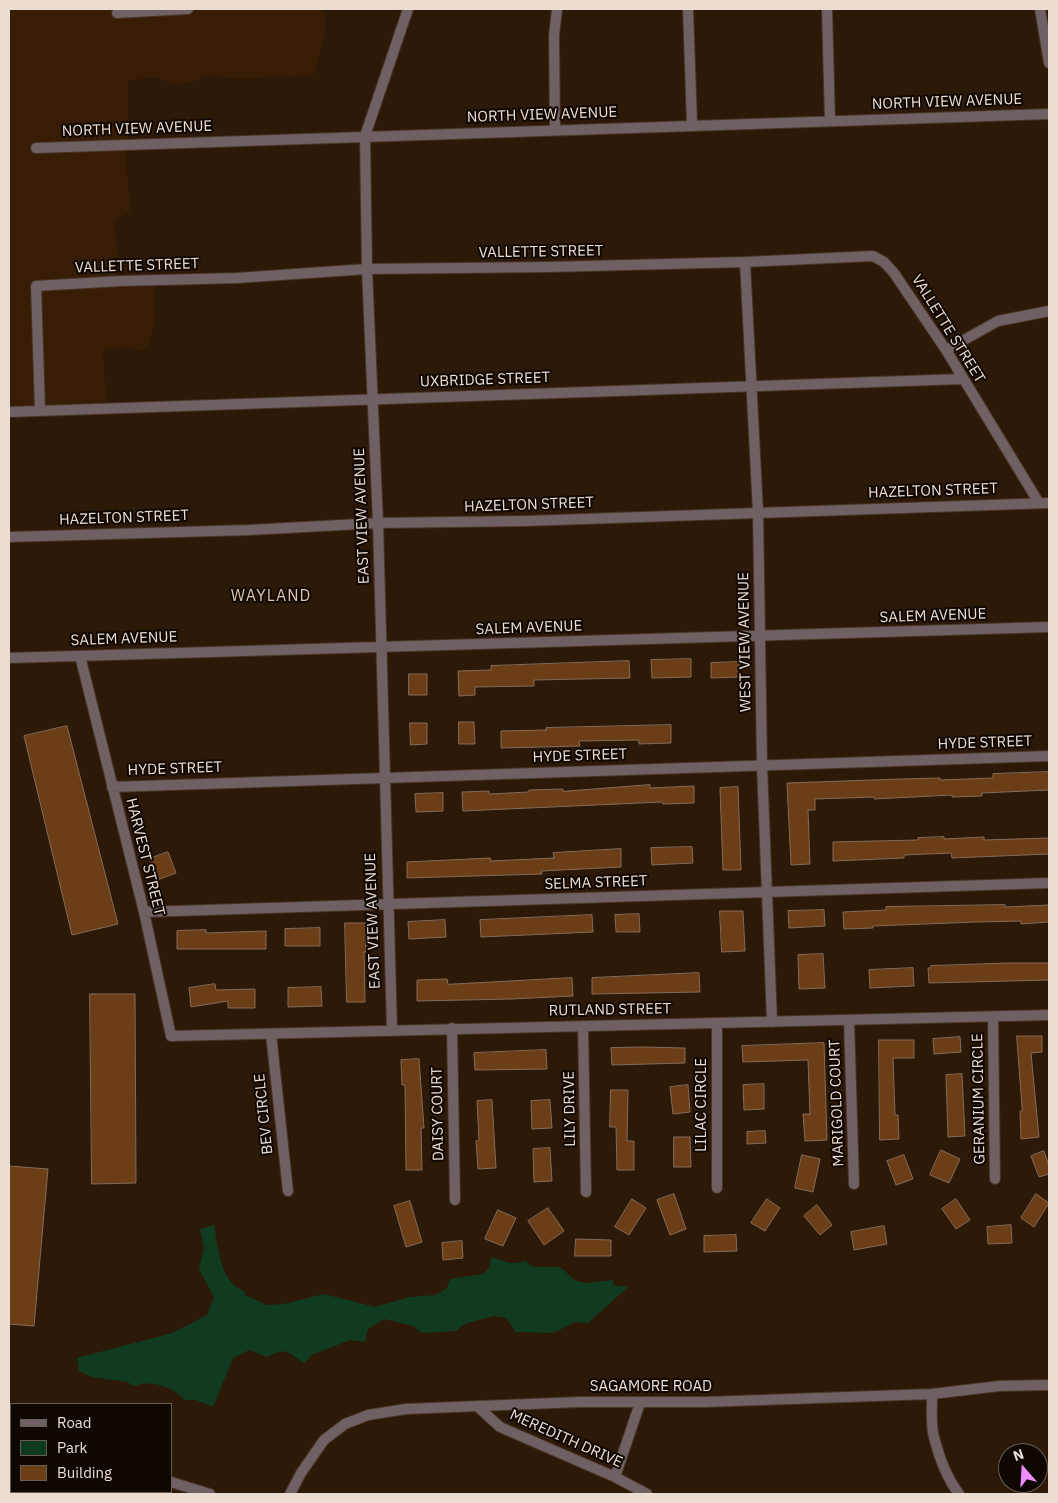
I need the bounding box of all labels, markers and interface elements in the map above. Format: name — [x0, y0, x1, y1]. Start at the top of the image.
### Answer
street label: NORTH VIEW AVENUE — [872, 90, 1022, 114]
street label: NORTH VIEW AVENUE — [467, 103, 617, 127]
street label: NORTH VIEW AVENUE — [62, 117, 212, 141]
street label: VALLETTE STREET — [479, 242, 603, 262]
street label: VALLETTE STREET — [74, 255, 200, 277]
street label: VALLETTE STREET — [907, 271, 989, 387]
street label: UXBRIDGE STREET — [420, 369, 550, 391]
street label: EAST VIEW AVENUE — [351, 448, 373, 584]
street label: HAZELTON STREET — [868, 480, 998, 502]
street label: HAZELTON STREET — [464, 494, 594, 516]
street label: HAZELTON STREET — [59, 507, 189, 529]
street label: WEST VIEW AVENUE — [735, 572, 755, 712]
district label: WAYLAND — [230, 586, 312, 606]
street label: SALEM AVENUE — [879, 605, 987, 627]
street label: SALEM AVENUE — [475, 617, 583, 639]
street label: SALEM AVENUE — [70, 628, 178, 650]
street label: HYDE STREET — [937, 732, 1033, 754]
street label: HYDE STREET — [532, 745, 628, 767]
street label: HYDE STREET — [127, 758, 223, 780]
street label: HARVEST STREET — [122, 796, 168, 918]
street label: EAST VIEW AVENUE — [362, 853, 384, 989]
street label: SELMA STREET — [544, 872, 648, 894]
street label: RUTLAND STREET — [549, 1000, 671, 1020]
street label: GERANIUM CIRCLE — [969, 1033, 989, 1165]
street label: MARIGOLD COURT — [826, 1039, 848, 1167]
street label: LILAC CIRCLE — [693, 1058, 711, 1152]
street label: DAISY COURT — [428, 1067, 448, 1161]
street label: LILY DRIVE — [560, 1071, 580, 1147]
street label: BEV CIRCLE — [251, 1073, 277, 1155]
street label: SAGAMORE ROAD — [590, 1378, 712, 1396]
legend — [10, 1403, 172, 1493]
street label: MEREDITH DRIVE — [507, 1406, 625, 1472]
text: Road — [57, 1413, 92, 1432]
text: Park — [57, 1438, 87, 1457]
north arrow — [998, 1443, 1048, 1493]
text: N — [1011, 1445, 1026, 1465]
text: Building — [57, 1463, 112, 1482]

